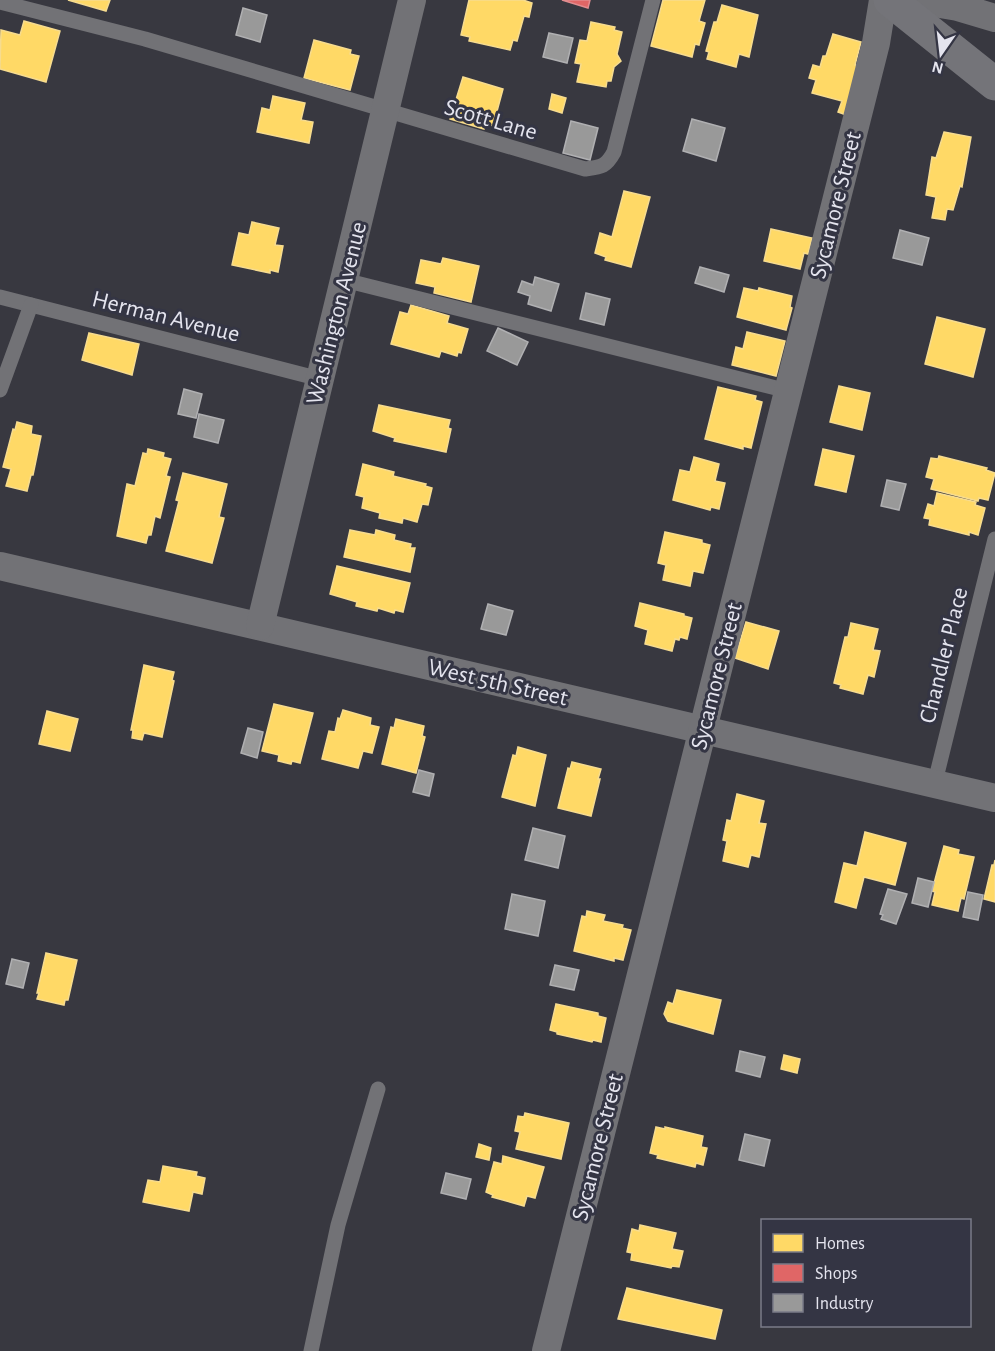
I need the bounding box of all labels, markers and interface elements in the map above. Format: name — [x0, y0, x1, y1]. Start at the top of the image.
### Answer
north arrow — [911, 24, 971, 84]
text: N — [930, 58, 945, 77]
street label: Scott Lane — [442, 95, 540, 145]
street label: Sycamore Street — [806, 129, 866, 281]
street label: Washington Avenue — [303, 219, 371, 407]
street label: Herman Avenue — [90, 287, 242, 347]
street label: Chandler Place — [915, 585, 972, 726]
street label: Sycamore Street — [687, 600, 747, 752]
street label: West 5th Street — [426, 655, 570, 711]
street label: Sycamore Street — [568, 1071, 628, 1223]
legend — [761, 1219, 971, 1327]
text: Homes — [815, 1235, 865, 1253]
text: Shops — [815, 1265, 857, 1283]
text: Industry — [815, 1295, 874, 1313]

